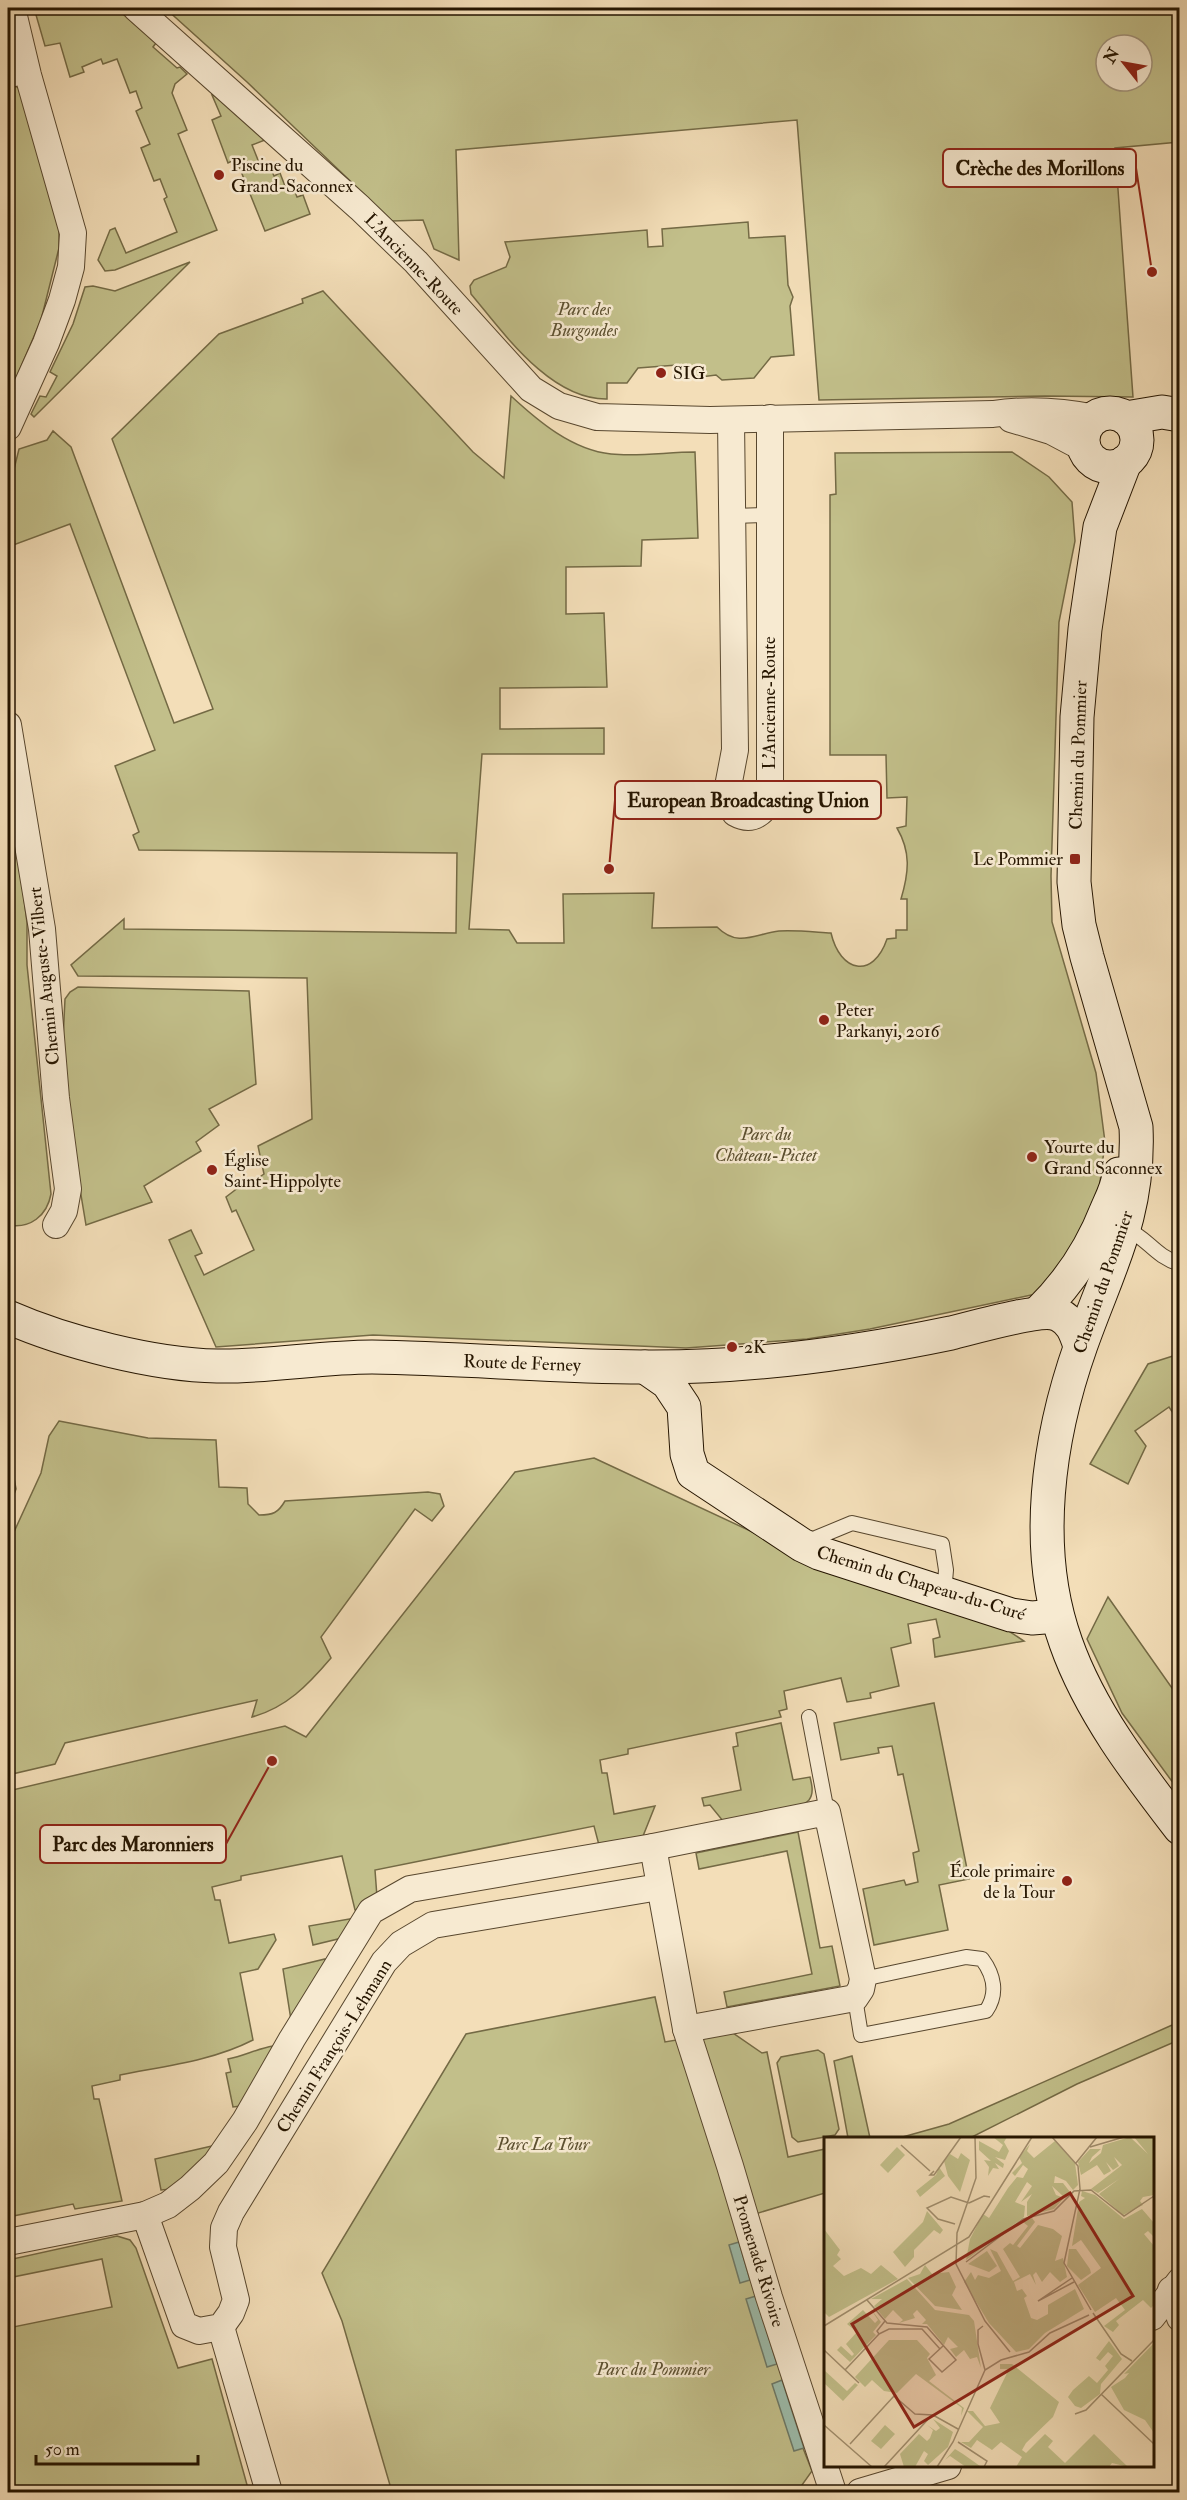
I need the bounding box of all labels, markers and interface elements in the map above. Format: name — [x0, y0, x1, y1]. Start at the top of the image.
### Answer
north arrow — [1094, 33, 1154, 93]
text: N — [1099, 44, 1125, 68]
callout: Crèche des Morillons — [943, 149, 1136, 187]
place label: Piscine du Grand-Saconnex — [231, 154, 353, 198]
text: Crèche des Morillons — [956, 156, 1125, 181]
marker: Piscine du Grand-Saconnex — [212, 168, 226, 182]
street label: L'Ancienne-Route — [359, 208, 469, 321]
park label: Parc des Burgondes — [549, 298, 619, 342]
place label: SIG — [673, 362, 705, 385]
marker: SIG — [654, 366, 668, 380]
street label: L'Ancienne-Route — [758, 636, 781, 770]
street label: Chemin du Pommier — [1064, 680, 1093, 830]
callout: European Broadcasting Union — [615, 781, 881, 819]
text: European Broadcasting Union — [627, 788, 870, 814]
place label: Le Pommier — [973, 848, 1063, 871]
marker: Le Pommier — [1068, 852, 1082, 866]
street label: Chemin Auguste-Vilbert — [24, 886, 65, 1066]
place label: Peter Parkanyi, 2016 — [836, 999, 940, 1043]
marker: Peter Parkanyi, 2016 — [817, 1013, 831, 1027]
park label: Parc du Château-Pictet — [715, 1123, 818, 1167]
place label: Yourte du Grand Saconnex — [1044, 1136, 1162, 1180]
place label: Église Saint-Hippolyte — [224, 1149, 341, 1193]
marker: Yourte du Grand Saconnex — [1025, 1150, 1039, 1164]
marker: Église Saint-Hippolyte — [205, 1163, 219, 1177]
street label: Chemin du Pommier — [1068, 1207, 1139, 1357]
place label: 2K — [744, 1336, 766, 1359]
marker: 2K — [725, 1340, 739, 1354]
street label: Route de Ferney — [463, 1350, 582, 1377]
street label: Chemin du Chapeau-du-Curé — [814, 1541, 1029, 1626]
callout: Parc des Maronniers — [40, 1825, 226, 1863]
text: Parc des Maronniers — [52, 1832, 214, 1857]
place label: École primaire de la Tour — [950, 1860, 1055, 1904]
marker: École primaire de la Tour — [1060, 1874, 1074, 1888]
street label: Chemin François-Lehmann — [272, 1955, 397, 2137]
park label: Parc La Tour — [496, 2133, 591, 2156]
inset map — [824, 2137, 1154, 2467]
street label: Promenade Rivoire — [728, 2192, 790, 2330]
park label: Parc du Pommier — [595, 2358, 711, 2381]
scale bar — [36, 2428, 198, 2466]
text: 50 m — [45, 2438, 80, 2461]

